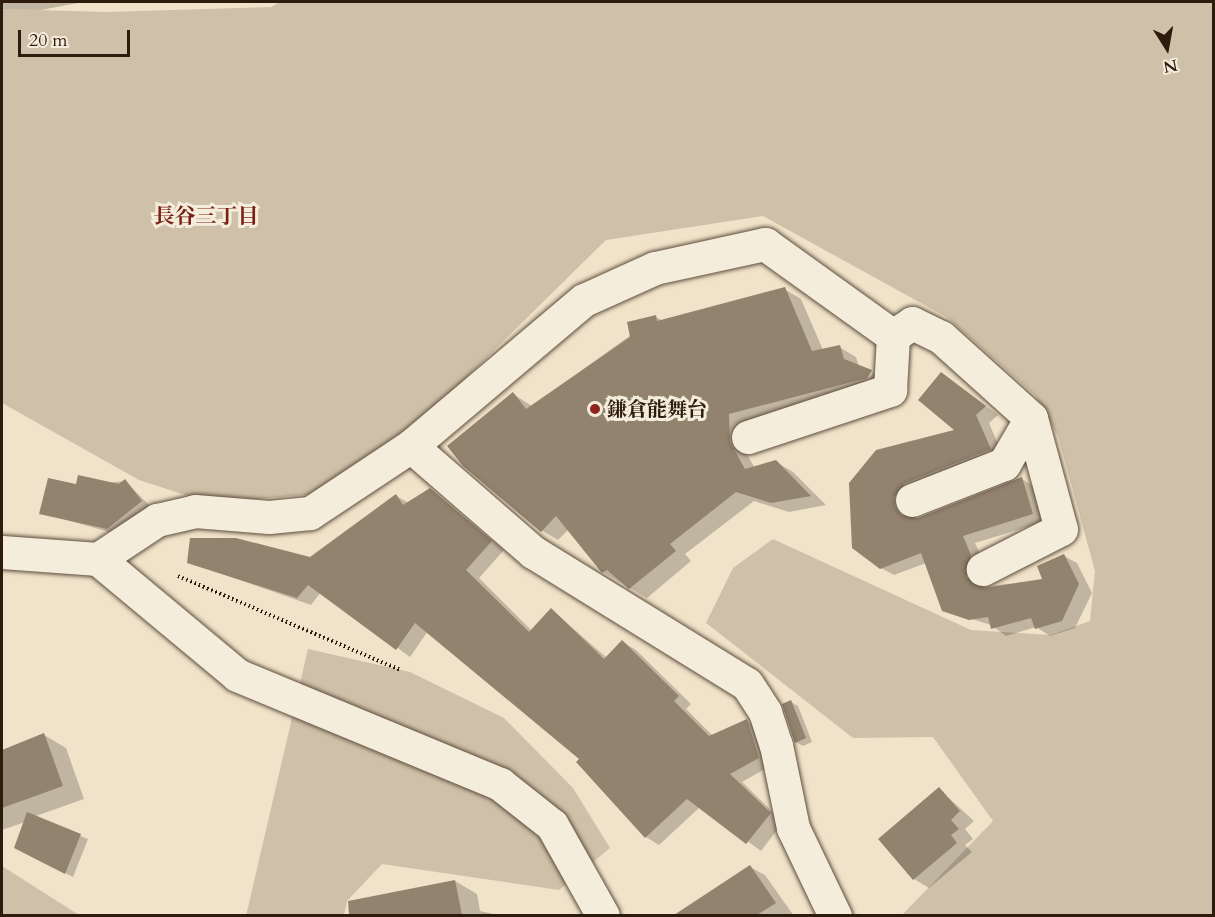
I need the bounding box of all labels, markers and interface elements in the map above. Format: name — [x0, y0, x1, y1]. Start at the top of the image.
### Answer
scale bar — [21, 18, 134, 56]
north arrow — [1137, 18, 1197, 78]
text: 20 m — [29, 28, 68, 53]
text: N — [1162, 54, 1179, 78]
district label: 長谷三丁目 — [154, 204, 258, 230]
place label: 鎌倉能舞台 — [607, 397, 707, 421]
marker: 鎌倉能舞台 — [588, 402, 602, 416]

